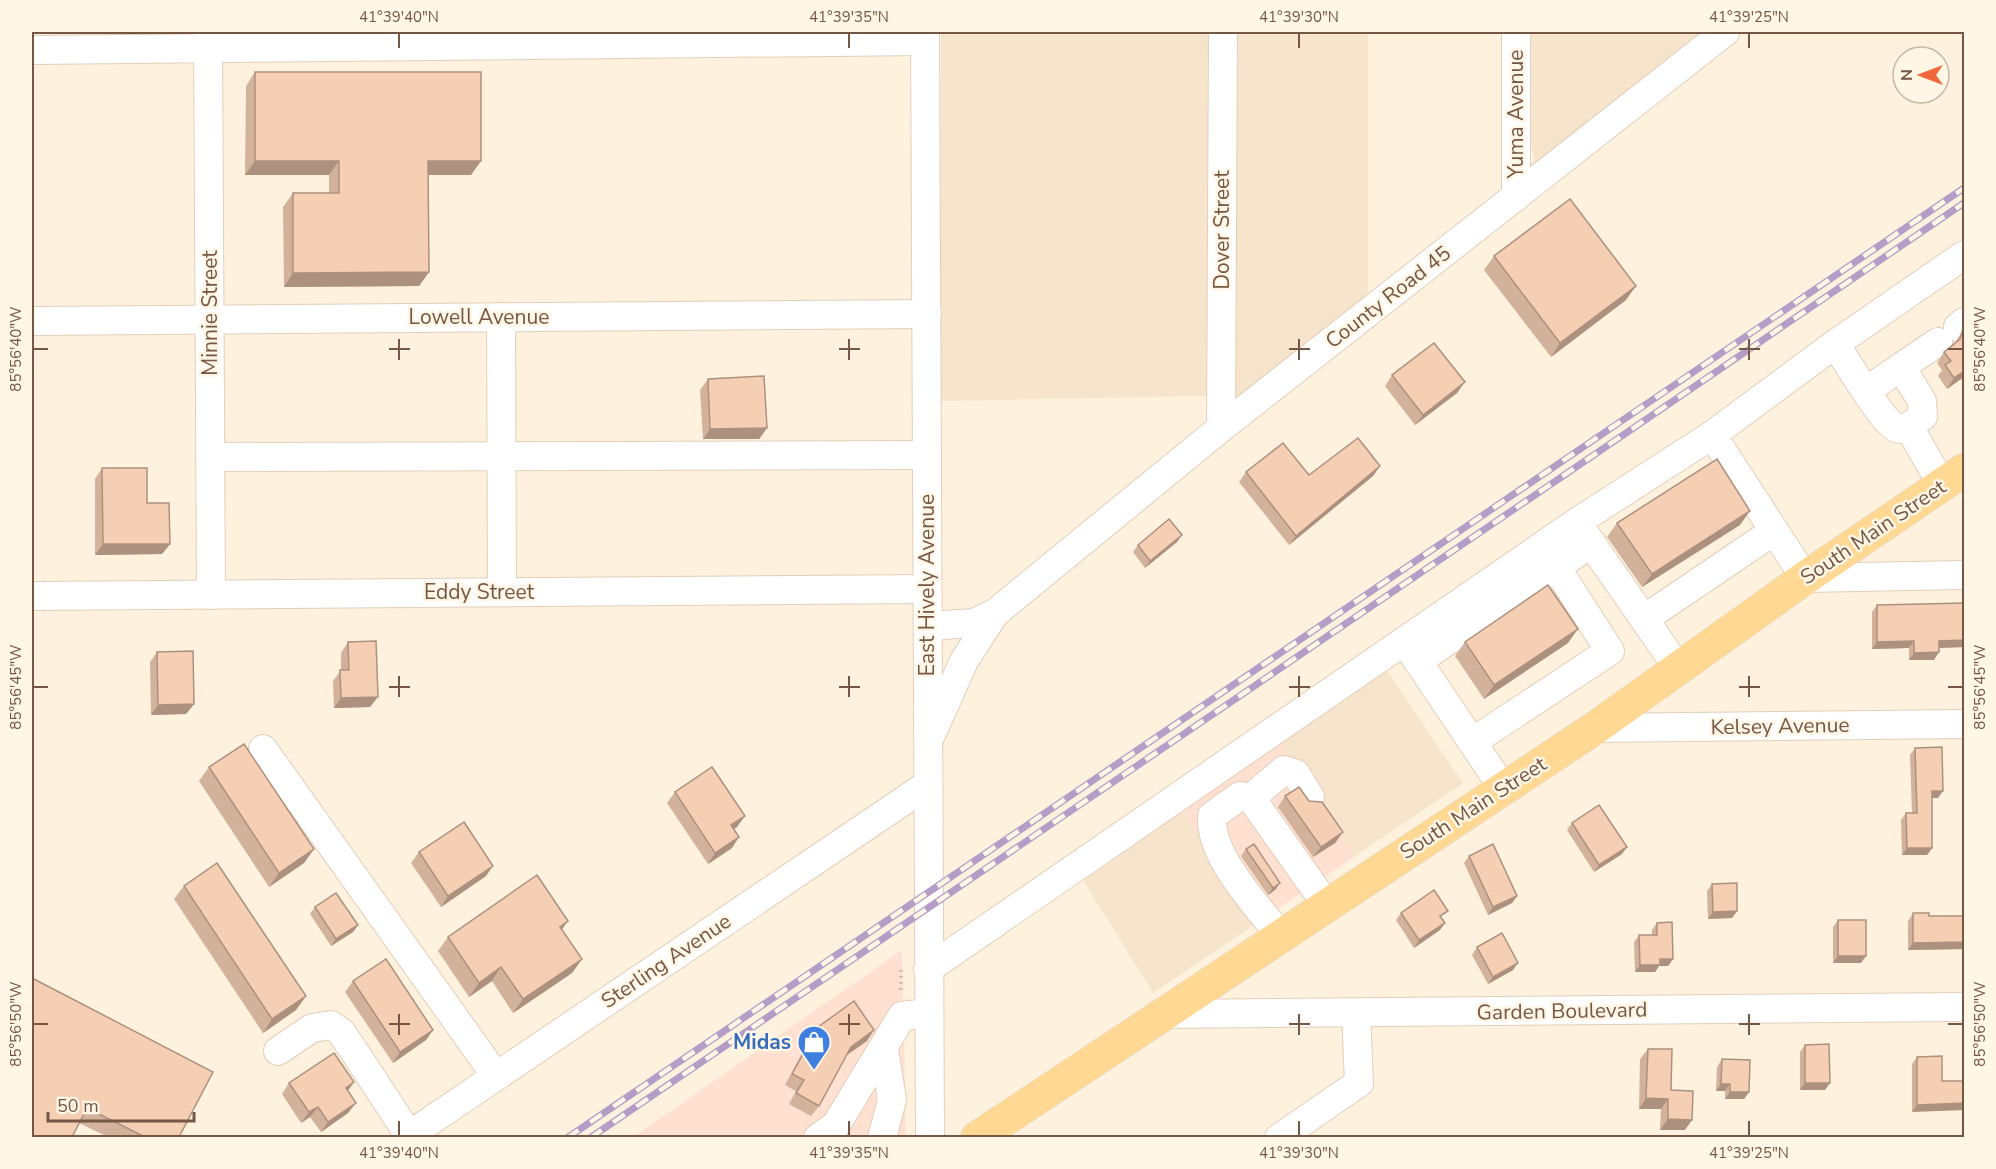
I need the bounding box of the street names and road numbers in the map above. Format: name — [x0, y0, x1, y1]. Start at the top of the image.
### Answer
street label: Yuma Avenue — [1502, 50, 1530, 179]
street label: Dover Street — [1208, 170, 1236, 290]
street label: County Road 45 — [1320, 239, 1456, 355]
street label: Minnie Street — [196, 250, 224, 376]
street label: Lowell Avenue — [409, 303, 549, 331]
street label: South Main Street — [1795, 473, 1952, 591]
street label: East Hively Avenue — [913, 494, 941, 676]
street label: Eddy Street — [424, 578, 535, 606]
street label: Kelsey Avenue — [1710, 711, 1850, 741]
street label: South Main Street — [1394, 750, 1552, 866]
street label: Sterling Avenue — [596, 907, 736, 1015]
street label: Garden Boulevard — [1476, 996, 1648, 1026]

